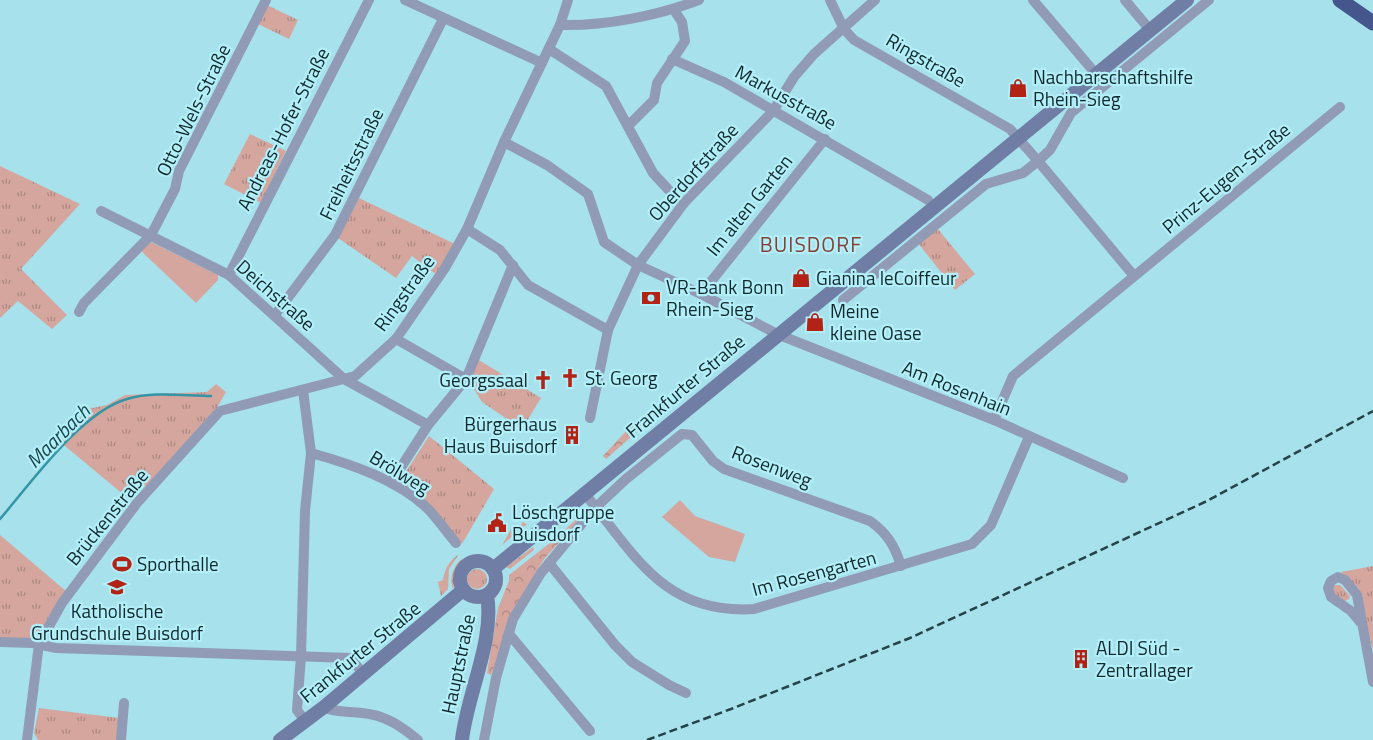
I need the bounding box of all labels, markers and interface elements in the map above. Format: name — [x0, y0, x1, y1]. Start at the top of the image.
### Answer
street label: Ringstraße — [881, 25, 972, 94]
street label: Otto-Wels-Straße — [148, 39, 237, 181]
street label: Andreas-Hofer-Straße — [229, 42, 336, 215]
street label: Markusstraße — [730, 57, 842, 136]
place label: Nachbarschaftshilfe Rhein-Sieg — [1033, 62, 1193, 113]
shop icon: Nachbarschaftshilfe Rhein-Sieg — [1007, 77, 1029, 99]
street label: Freiheitsstraße — [311, 103, 390, 225]
street label: Prinz-Eugen-Straße — [1155, 115, 1296, 240]
street label: Oberdorfstraße — [641, 116, 745, 227]
street label: Im alten Garten — [698, 148, 799, 262]
district label: BUISDORF — [760, 228, 862, 260]
street label: Ringstraße — [366, 249, 441, 337]
street label: Deichstraße — [230, 252, 322, 337]
place label: Gianina leCoiffeur — [816, 263, 957, 292]
shop icon: Gianina leCoiffeur — [790, 267, 812, 289]
place label: VR-Bank Bonn Rhein-Sieg — [666, 272, 784, 323]
bank icon: VR-Bank Bonn Rhein-Sieg — [640, 287, 662, 309]
place label: Meine kleine Oase — [830, 296, 922, 347]
shop icon: Meine kleine Oase — [804, 311, 826, 333]
street label: Frankfurter Straße — [619, 327, 751, 444]
street label: Am Rosenhain — [898, 352, 1016, 423]
place label: St. Georg — [585, 363, 658, 392]
place label: Georgssaal — [439, 365, 528, 394]
church icon: St. Georg — [559, 367, 581, 389]
church icon: Georgssaal — [532, 369, 554, 391]
water label: Maarbach — [18, 396, 98, 475]
place label: Bürgerhaus Haus Buisdorf — [444, 409, 558, 460]
building icon: Bürgerhaus Haus Buisdorf — [561, 424, 583, 446]
street label: Rosenweg — [728, 437, 817, 494]
street label: Brölweg — [364, 442, 436, 501]
street label: Brückenstraße — [58, 462, 155, 571]
place label: Löschgruppe Buisdorf — [512, 497, 614, 548]
public building icon: Löschgruppe Buisdorf — [486, 512, 508, 534]
street label: Im Rosengarten — [749, 542, 879, 603]
place label: Sporthalle — [137, 549, 219, 578]
sports icon: Sporthalle — [111, 553, 133, 575]
school or university icon: Katholische Grundschule Buisdorf — [106, 576, 128, 598]
street label: Frankfurter Straße — [293, 594, 426, 710]
place label: Katholische Grundschule Buisdorf — [31, 596, 204, 647]
street label: Hauptstraße — [433, 611, 482, 716]
place label: ALDI Süd - Zentrallager — [1096, 633, 1193, 684]
building icon: ALDI Süd - Zentrallager — [1070, 648, 1092, 670]

